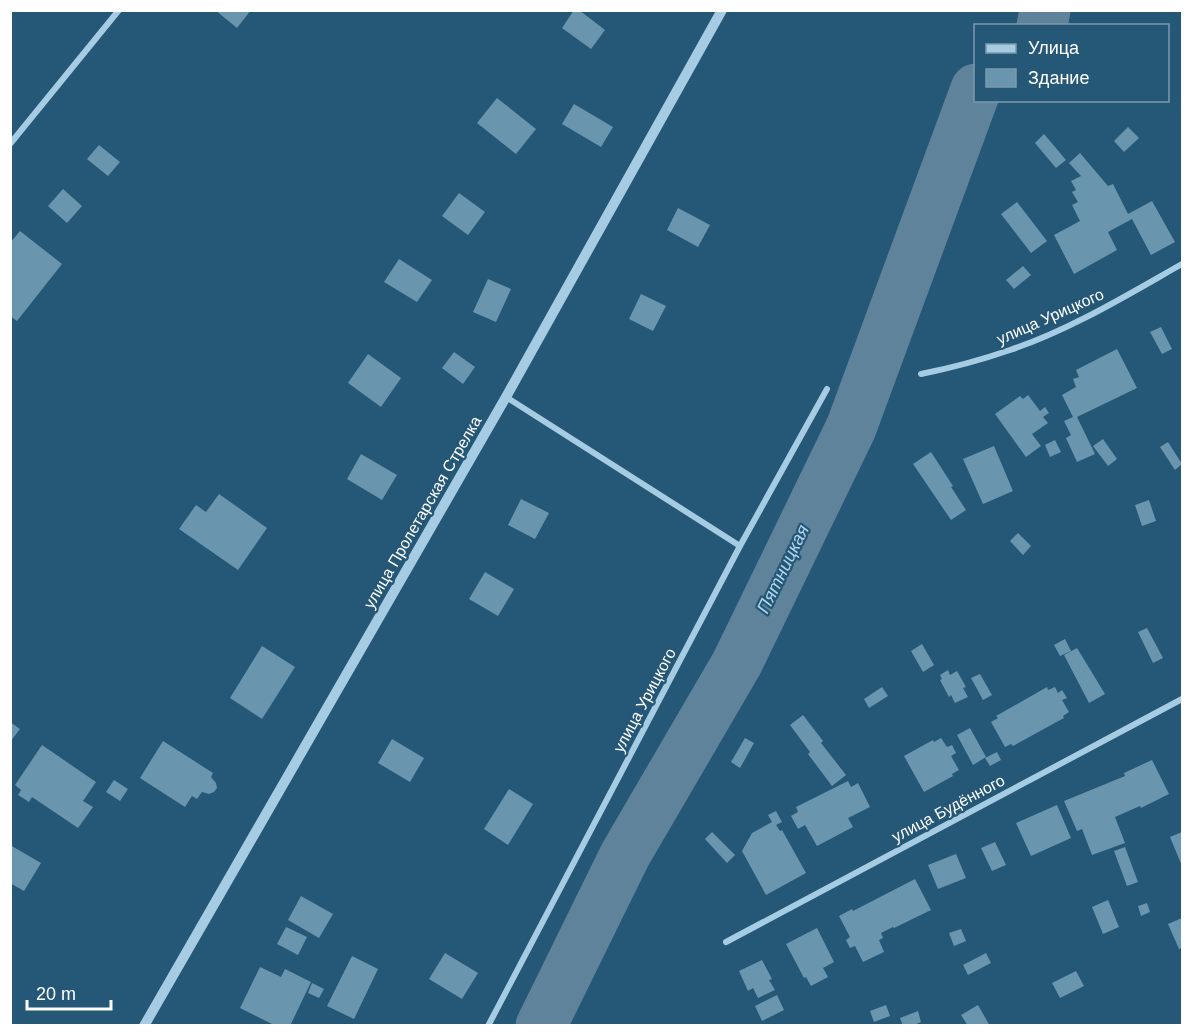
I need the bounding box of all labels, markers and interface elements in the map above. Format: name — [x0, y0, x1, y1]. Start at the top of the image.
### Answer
legend — [974, 24, 1169, 102]
text: Улица — [1028, 38, 1080, 58]
text: Здание — [1028, 68, 1089, 88]
street label: улица Урицкого — [994, 285, 1106, 348]
street label: улица Пролетарская Стрелка — [360, 413, 485, 611]
water label: Пятницкая — [753, 521, 813, 617]
street label: улица Урицкого — [610, 645, 679, 755]
street label: улица Будённого — [889, 771, 1008, 845]
scale bar — [27, 973, 111, 1011]
text: 20 m — [36, 984, 76, 1004]

